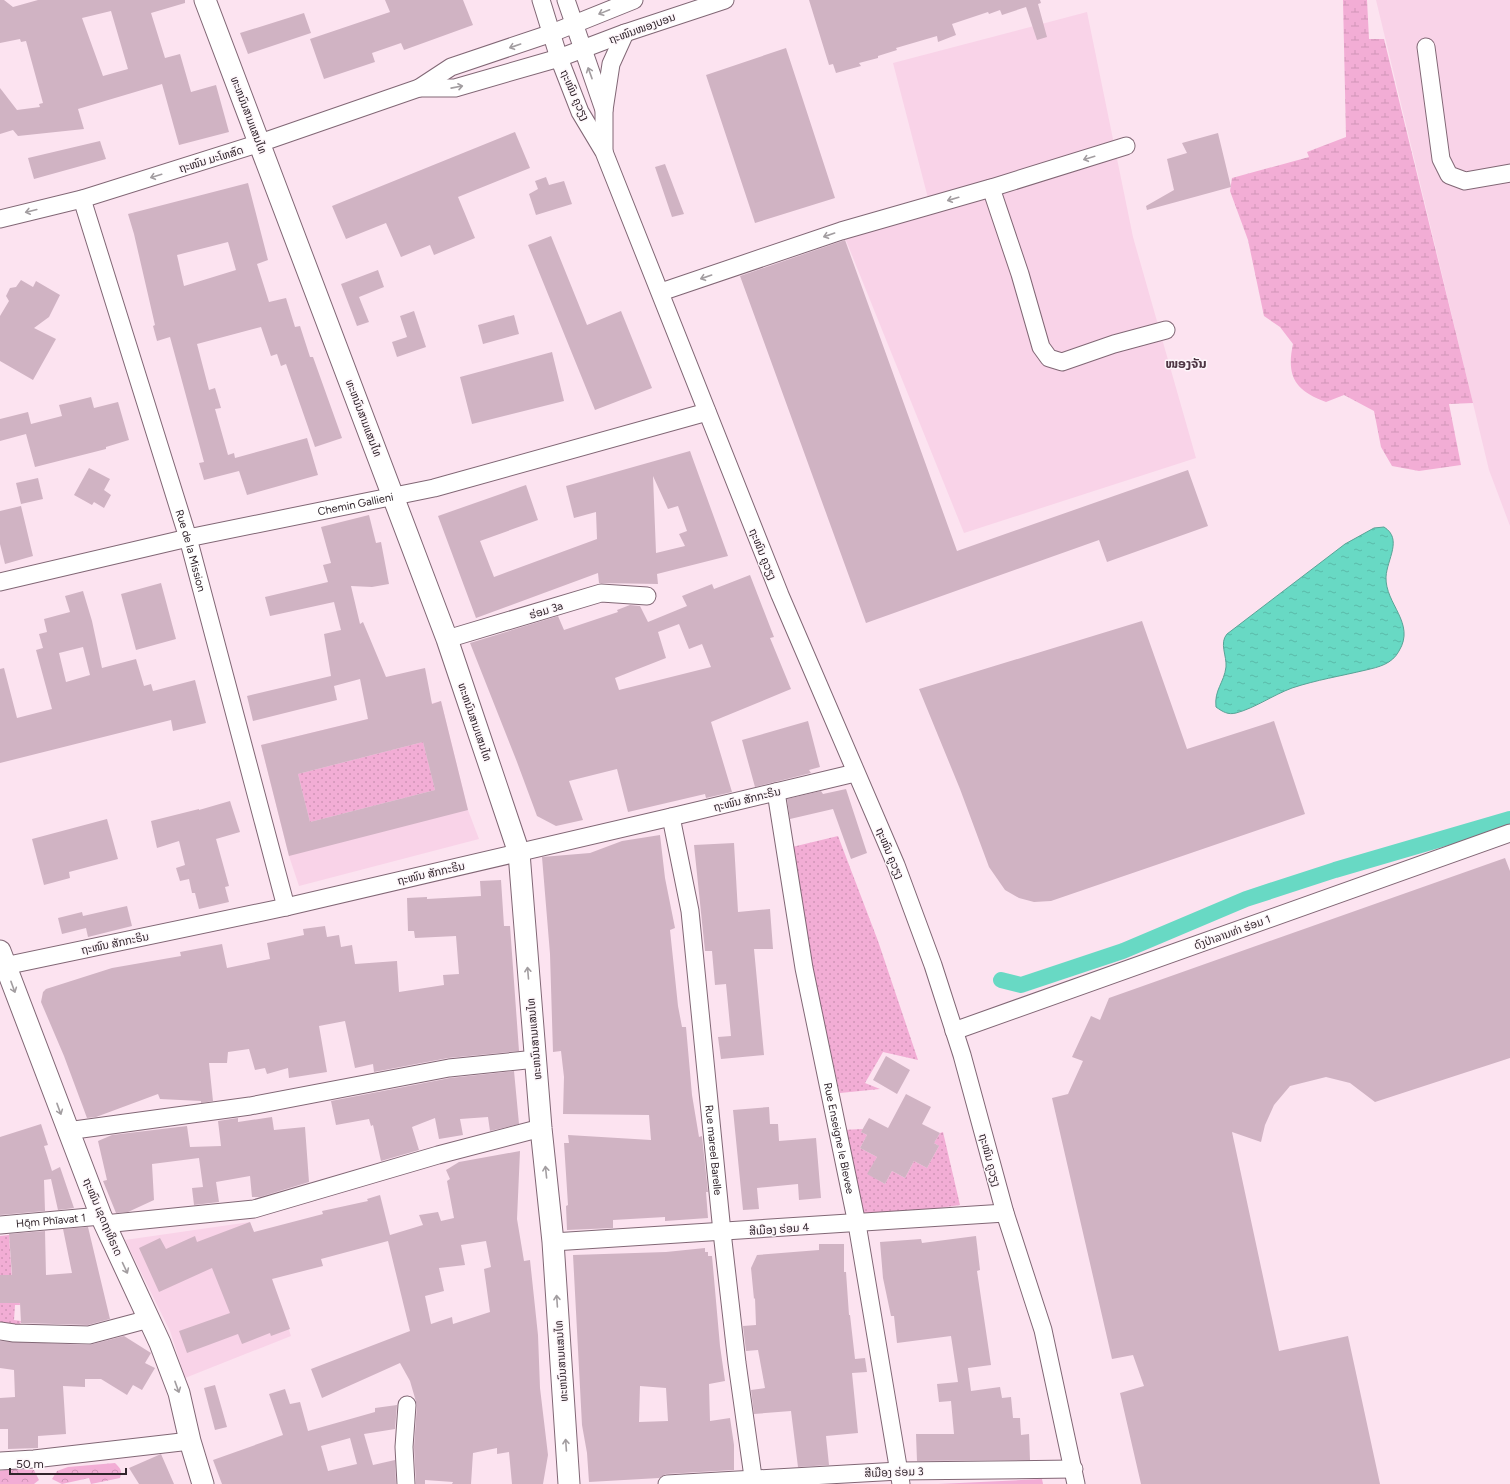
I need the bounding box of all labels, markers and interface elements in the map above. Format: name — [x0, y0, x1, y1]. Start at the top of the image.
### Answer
one-way arrow — [598, 9, 610, 16]
street label: ຖະໜົນໜອງບອນ — [607, 10, 677, 47]
one-way arrow — [509, 42, 521, 50]
one-way arrow — [586, 67, 594, 79]
street label: ຖະໜົນ ຄູວຽງ — [558, 68, 592, 123]
street label: ທະຫນົນສາມແສນໄທ — [228, 75, 269, 156]
one-way arrow — [450, 83, 463, 91]
street label: ຖະໜົນ ມະໂຫສົດ — [177, 143, 245, 175]
one-way arrow — [1083, 155, 1096, 162]
one-way arrow — [149, 173, 162, 180]
one-way arrow — [947, 196, 960, 203]
one-way arrow — [24, 208, 37, 216]
one-way arrow — [822, 232, 835, 239]
one-way arrow — [699, 274, 712, 281]
district label: ໜອງຈັນ — [1165, 356, 1207, 371]
street label: ທະຫນົນສາມແສນໄທ — [343, 378, 384, 459]
street label: Chemin Gallieni — [317, 490, 395, 518]
street label: Rue de la Mission — [172, 508, 208, 593]
street label: ຖະໜົນ ຄູວຽງ — [746, 526, 779, 582]
street label: ຮ່ອມ 3a — [528, 599, 565, 622]
street label: ທະຫນົນສາມແສນໄທ — [455, 681, 494, 763]
street label: ຖະໜົນ ສັກກະຣິນ — [712, 785, 782, 814]
street label: ຖະໜົນ ຄູວຽງ — [873, 826, 906, 881]
street label: ຖະໜົນ ສັກກະຣິນ — [396, 859, 466, 888]
street label: ດົງປ່າລານທ່າ ຮ່ອມ 1 — [1192, 913, 1272, 952]
street label: ຖະໜົນ ສັກກະຣິນ — [80, 930, 150, 957]
one-way arrow — [525, 967, 532, 980]
one-way arrow — [10, 981, 18, 993]
street label: ທະຫນົນສາມແສນໄທ — [524, 998, 545, 1080]
street label: Rue Enseigne le Blevee — [821, 1081, 857, 1195]
one-way arrow — [56, 1102, 63, 1115]
street label: Rue mareel Barelle — [702, 1104, 724, 1196]
street label: ຖະໜົນ ຄູວຽງ — [976, 1132, 1003, 1188]
one-way arrow — [542, 1166, 549, 1179]
street label: ຖະໜົນ ເຊດຖາທິຣາດ — [80, 1176, 125, 1258]
street label: Hǭm Phīavat 1 — [15, 1211, 86, 1231]
street label: ສີເມືອງ ຮ່ອມ 4 — [748, 1221, 810, 1238]
one-way arrow — [122, 1261, 129, 1273]
one-way arrow — [554, 1295, 561, 1308]
street label: ທະຫນົນສາມແສນໄທ — [552, 1320, 571, 1402]
one-way arrow — [173, 1380, 181, 1392]
one-way arrow — [563, 1439, 570, 1452]
scale bar — [10, 1450, 126, 1476]
text: 50 m — [16, 1457, 44, 1471]
street label: ສີເມືອງ ຮ່ອມ 3 — [864, 1465, 924, 1480]

